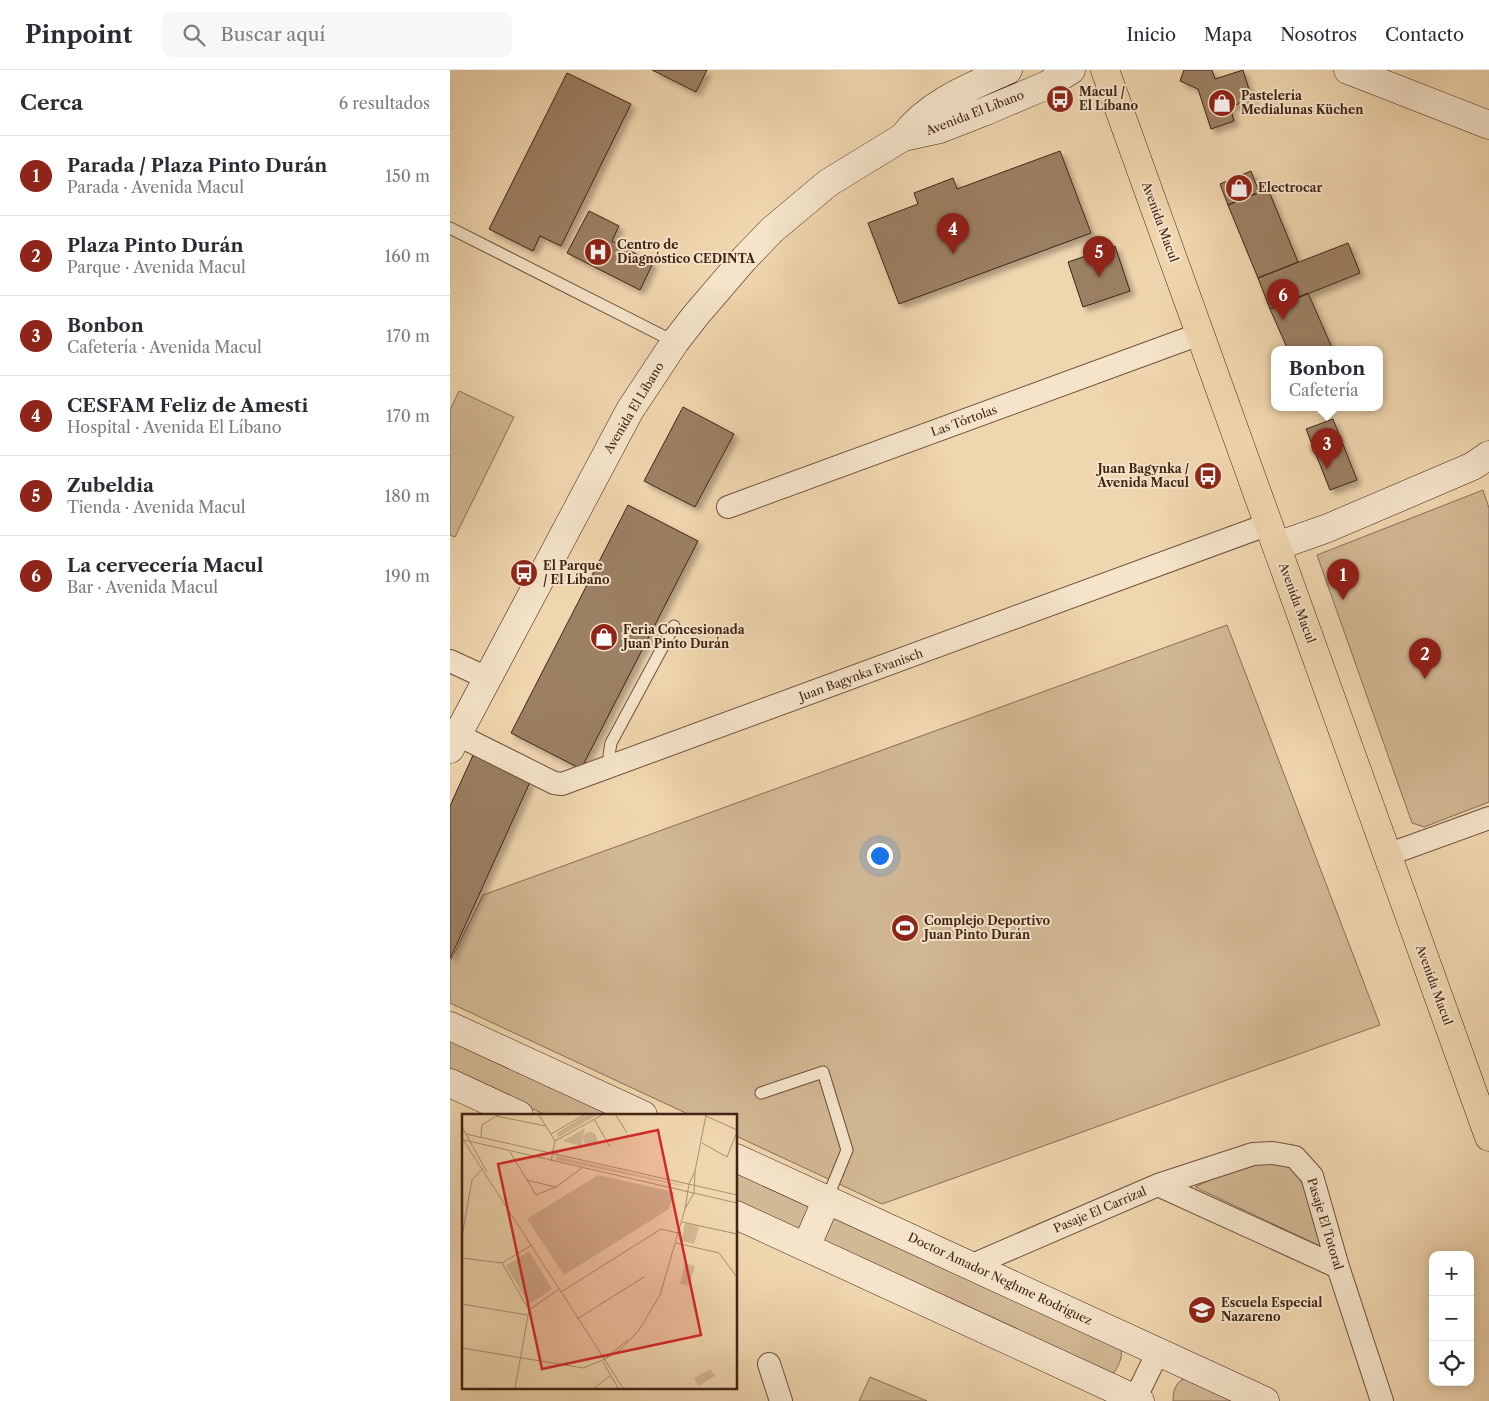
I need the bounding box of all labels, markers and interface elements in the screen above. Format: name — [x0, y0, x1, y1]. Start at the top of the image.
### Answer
search box — [162, 12, 512, 57]
text: Pinpoint — [25, 20, 132, 49]
icon: search — [180, 21, 208, 49]
text: Buscar aquí — [220, 23, 325, 46]
text: Inicio — [1127, 24, 1176, 46]
text: Mapa — [1204, 24, 1252, 46]
text: Nosotros — [1280, 24, 1357, 46]
text: Contacto — [1385, 24, 1464, 46]
bus stop icon: Macul / El Líbano — [1045, 84, 1075, 114]
place label: Macul / El Líbano — [1079, 84, 1138, 113]
street label: Avenida El Líbano — [923, 87, 1026, 139]
shop icon: Pastelería Medialunas Küchen — [1207, 88, 1237, 118]
place label: Pastelería Medialunas Küchen — [1241, 88, 1364, 117]
text: Cerca — [20, 90, 83, 115]
text: 6 resultados — [339, 93, 430, 113]
text: Parada / Plaza Pinto Durán — [67, 154, 327, 177]
text: 1 — [32, 166, 40, 186]
text: 150 m — [385, 166, 430, 186]
shop icon: Electrocar — [1224, 173, 1254, 203]
text: Parada · Avenida Macul — [67, 177, 244, 197]
street label: Avenida Macul — [1139, 179, 1182, 265]
place label: Electrocar — [1258, 180, 1322, 195]
pin: 4 — [937, 213, 969, 254]
text: Plaza Pinto Durán — [67, 234, 244, 257]
pin: 5 — [1083, 236, 1115, 277]
hospital icon: Centro de Diagnóstico CEDINTA — [583, 237, 613, 267]
place label: Centro de Diagnóstico CEDINTA — [617, 237, 756, 266]
text: 2 — [31, 246, 41, 266]
text: 160 m — [385, 246, 430, 266]
text: Parque · Avenida Macul — [67, 257, 246, 277]
pin: 6 — [1267, 279, 1299, 320]
text: Bonbon — [67, 314, 144, 337]
text: 3 — [31, 326, 41, 346]
text: 170 m — [386, 326, 430, 346]
text: Cafetería · Avenida Macul — [67, 337, 262, 357]
popup — [1271, 346, 1383, 411]
text: Bonbon — [1289, 357, 1365, 380]
street label: Avenida El Líbano — [600, 359, 667, 457]
text: Cafetería — [1289, 380, 1359, 400]
text: CESFAM Feliz de Amesti — [67, 394, 308, 417]
street label: Las Tórtolas — [929, 402, 999, 439]
text: 4 — [31, 406, 41, 426]
text: 170 m — [386, 406, 430, 426]
text: Hospital · Avenida El Líbano — [67, 417, 282, 437]
pin: 3 — [1311, 428, 1343, 469]
place label: Juan Bagynka / Avenida Macul — [1096, 461, 1190, 490]
bus stop icon: Juan Bagynka / Avenida Macul — [1193, 461, 1223, 491]
text: Zubeldia — [67, 474, 154, 497]
text: 5 — [32, 486, 40, 506]
text: 180 m — [384, 486, 430, 506]
text: Tienda · Avenida Macul — [67, 497, 246, 517]
text: La cervecería Macul — [67, 554, 264, 577]
bus stop icon: El Parque / El Líbano — [509, 558, 539, 588]
place label: El Parque / El Líbano — [543, 558, 610, 587]
pin: 1 — [1327, 559, 1359, 600]
street label: Avenida Macul — [1276, 560, 1319, 646]
text: 6 — [31, 566, 41, 586]
text: 190 m — [385, 566, 430, 586]
text: Bar · Avenida Macul — [67, 577, 218, 597]
shop icon: Feria Concesionada Juan Pinto Durán — [589, 622, 619, 652]
place label: Feria Concesionada Juan Pinto Durán — [621, 622, 746, 651]
pin: 2 — [1409, 638, 1441, 679]
street label: Juan Bagynka Evanisch — [795, 645, 925, 705]
your location — [867, 843, 893, 869]
sports icon: Complejo Deportivo Juan Pinto Durán — [890, 913, 920, 943]
place label: Complejo Deportivo Juan Pinto Durán — [922, 913, 1050, 942]
street label: Avenida Macul — [1413, 942, 1456, 1028]
inset map — [462, 1114, 738, 1388]
street label: Pasaje El Totoral — [1304, 1176, 1347, 1272]
street label: Pasaje El Carrizal — [1051, 1183, 1149, 1236]
street label: Doctor Amador Neghme Rodríguez — [906, 1229, 1095, 1328]
map controls — [1429, 1251, 1474, 1386]
button: + — [1429, 1251, 1474, 1296]
school or university icon: Escuela Especial Nazareno — [1187, 1295, 1217, 1325]
place label: Escuela Especial Nazareno — [1221, 1295, 1323, 1324]
button: − — [1429, 1296, 1474, 1341]
button: locate — [1429, 1341, 1474, 1386]

